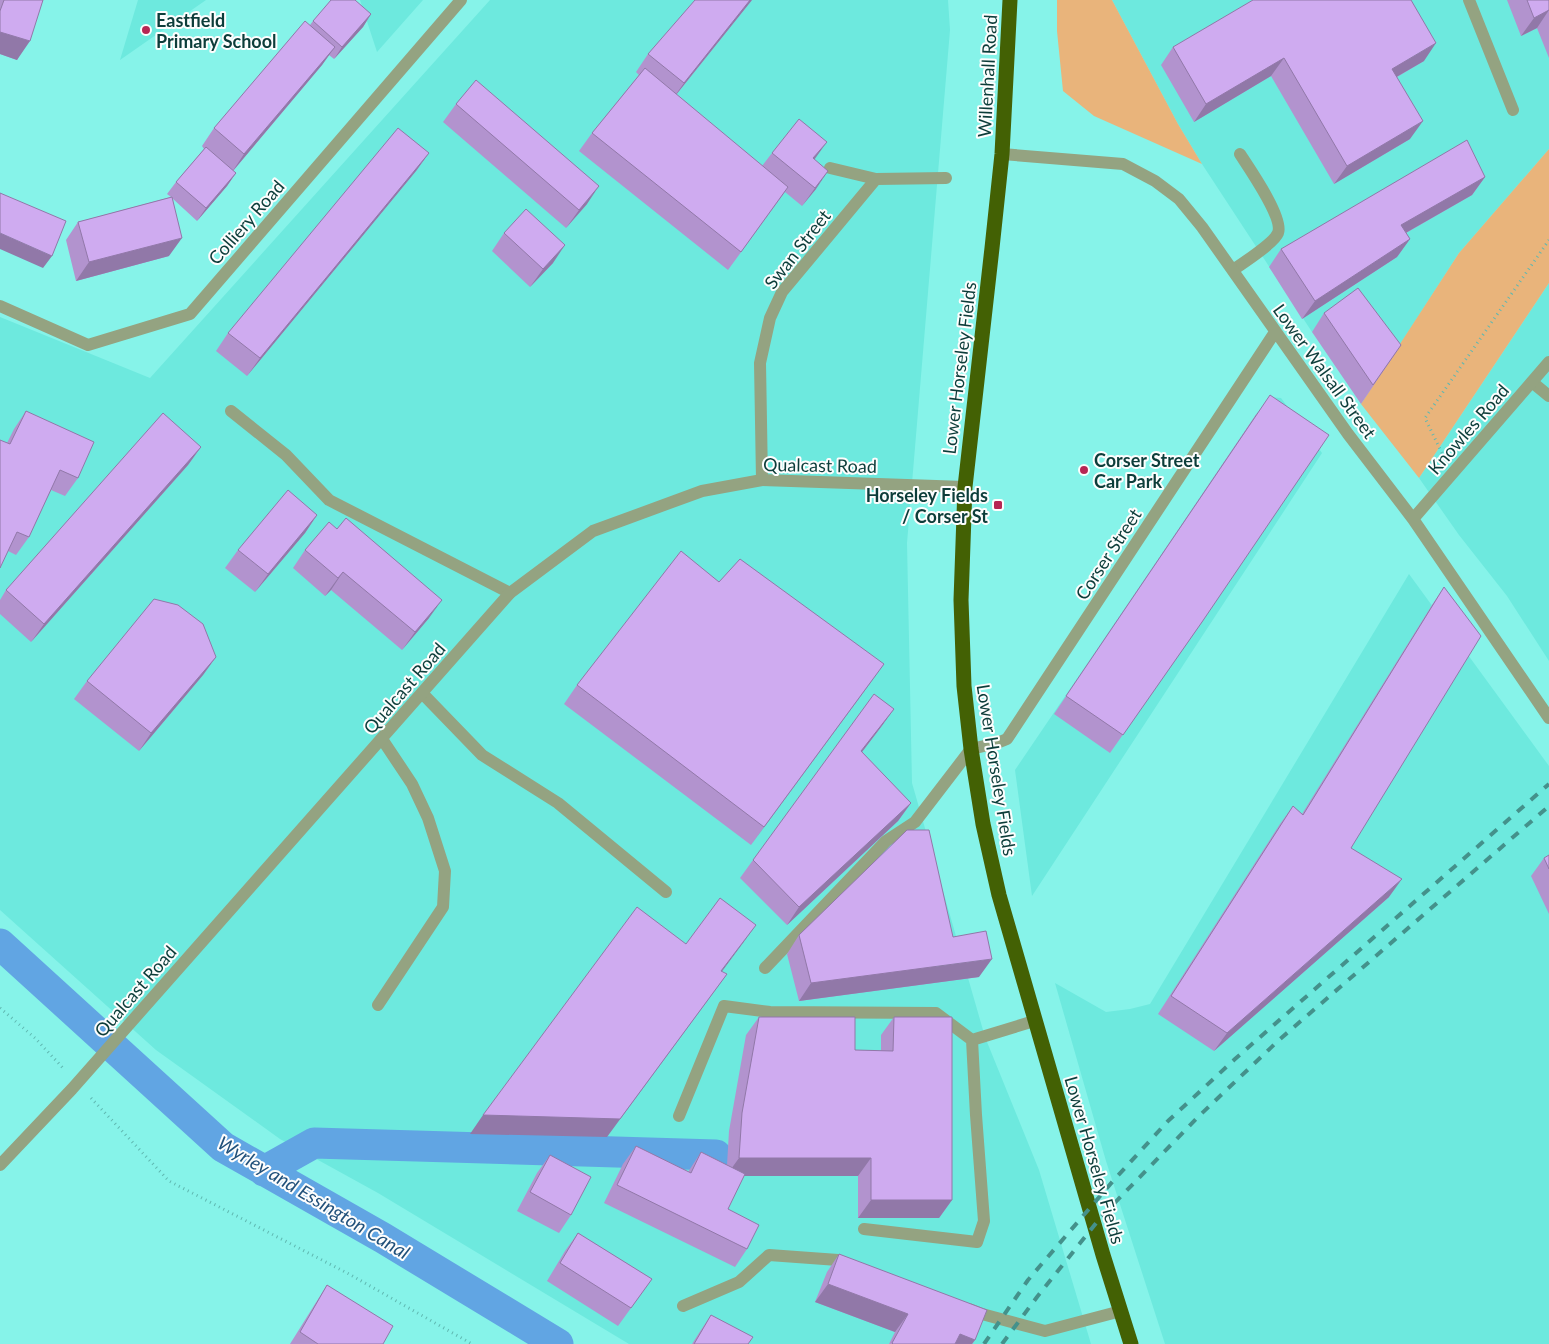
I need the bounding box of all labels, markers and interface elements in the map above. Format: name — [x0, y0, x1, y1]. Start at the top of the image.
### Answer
place label: Eastfield Primary School — [156, 9, 276, 52]
street label: Willenhall Road — [973, 14, 1001, 138]
marker: Eastfield Primary School — [140, 24, 152, 36]
street label: Colliery Road — [203, 175, 289, 269]
street label: Swan Street — [759, 205, 835, 293]
street label: Lower Horseley Fields — [938, 280, 981, 455]
street label: Lower Walsall Street — [1269, 299, 1381, 443]
street label: Knowles Road — [1423, 379, 1513, 479]
place label: Corser Street Car Park — [1094, 449, 1200, 492]
street label: Qualcast Road — [763, 453, 877, 477]
marker: Corser Street Car Park — [1078, 464, 1090, 476]
place label: Horseley Fields / Corser St — [866, 484, 988, 527]
marker: Horseley Fields / Corser St — [992, 499, 1004, 511]
street label: Corser Street — [1070, 504, 1146, 604]
street label: Qualcast Road — [358, 638, 450, 738]
street label: Lower Horseley Fields — [973, 683, 1021, 858]
street label: Qualcast Road — [89, 941, 181, 1041]
street label: Lower Horseley Fields — [1061, 1074, 1130, 1247]
water label: Wyrley and Essington Canal — [214, 1131, 414, 1263]

